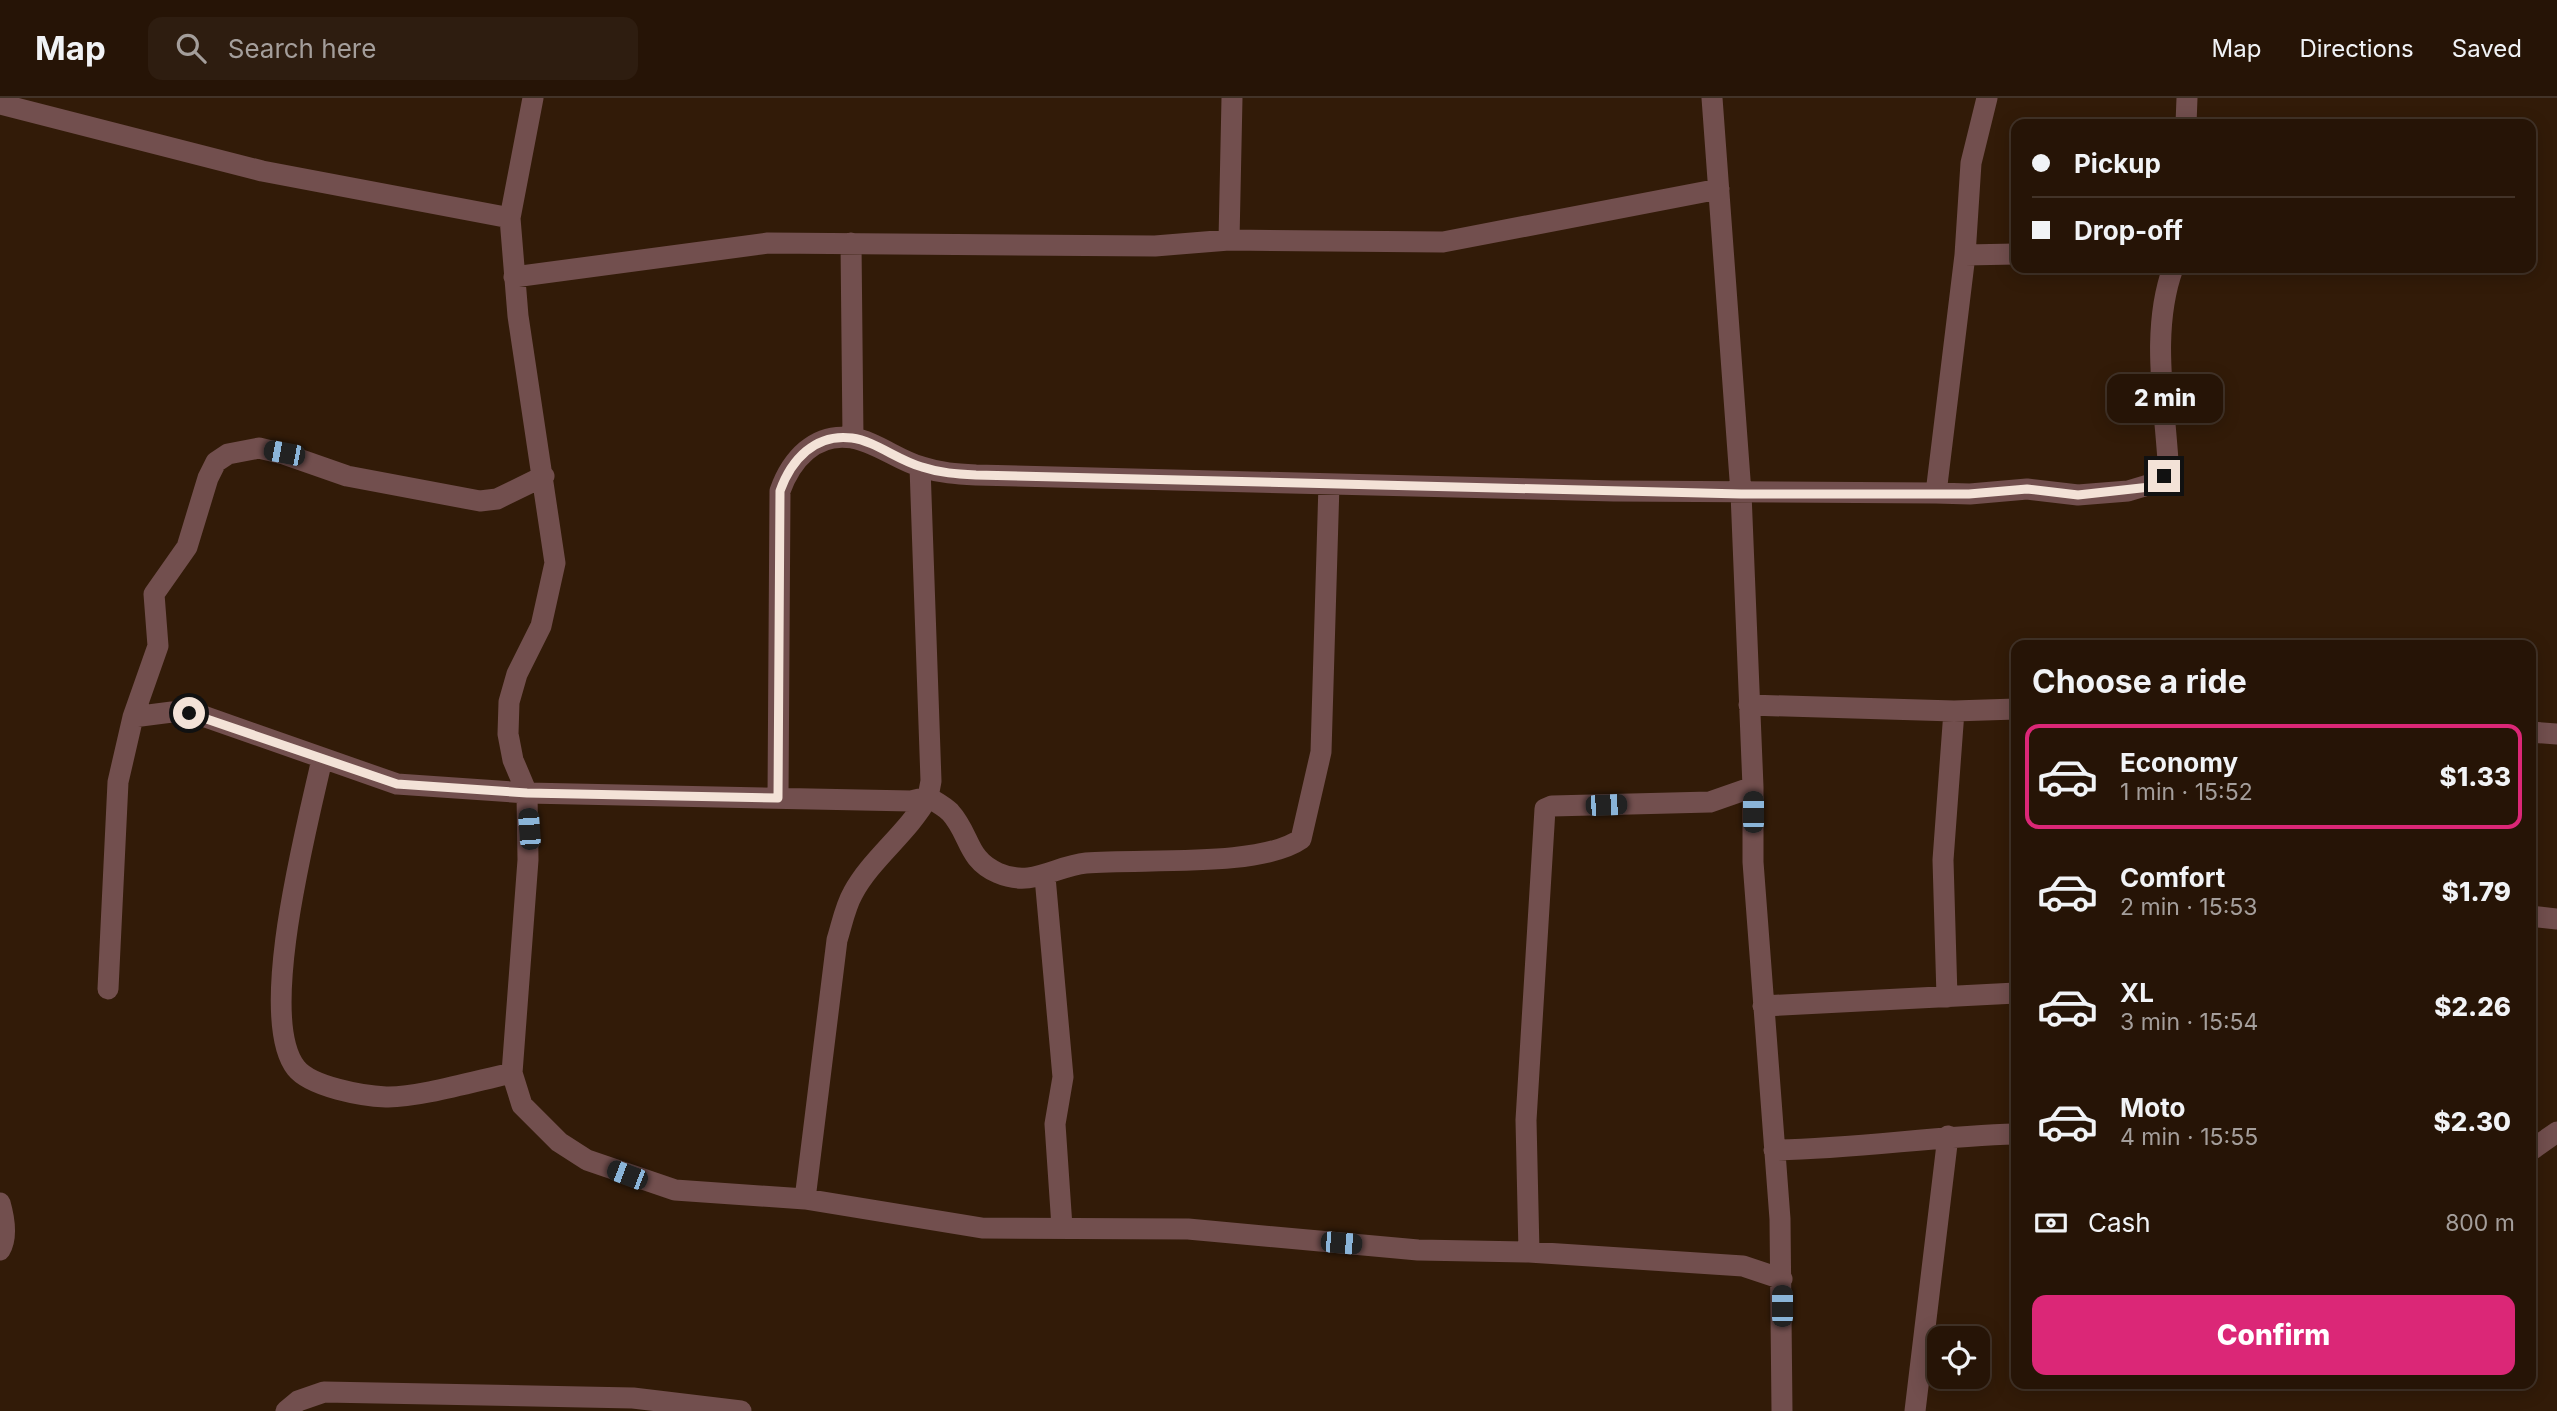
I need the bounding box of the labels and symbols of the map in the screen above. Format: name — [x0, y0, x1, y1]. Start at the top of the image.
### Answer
callout: 2 min — [2106, 374, 2222, 424]
car — [262, 439, 307, 467]
route end — [2148, 460, 2180, 492]
route start — [173, 697, 205, 729]
car — [1743, 791, 1764, 833]
car — [1585, 794, 1628, 816]
car — [518, 807, 541, 851]
car — [604, 1158, 651, 1192]
car — [1320, 1231, 1363, 1255]
car — [1772, 1285, 1793, 1327]

